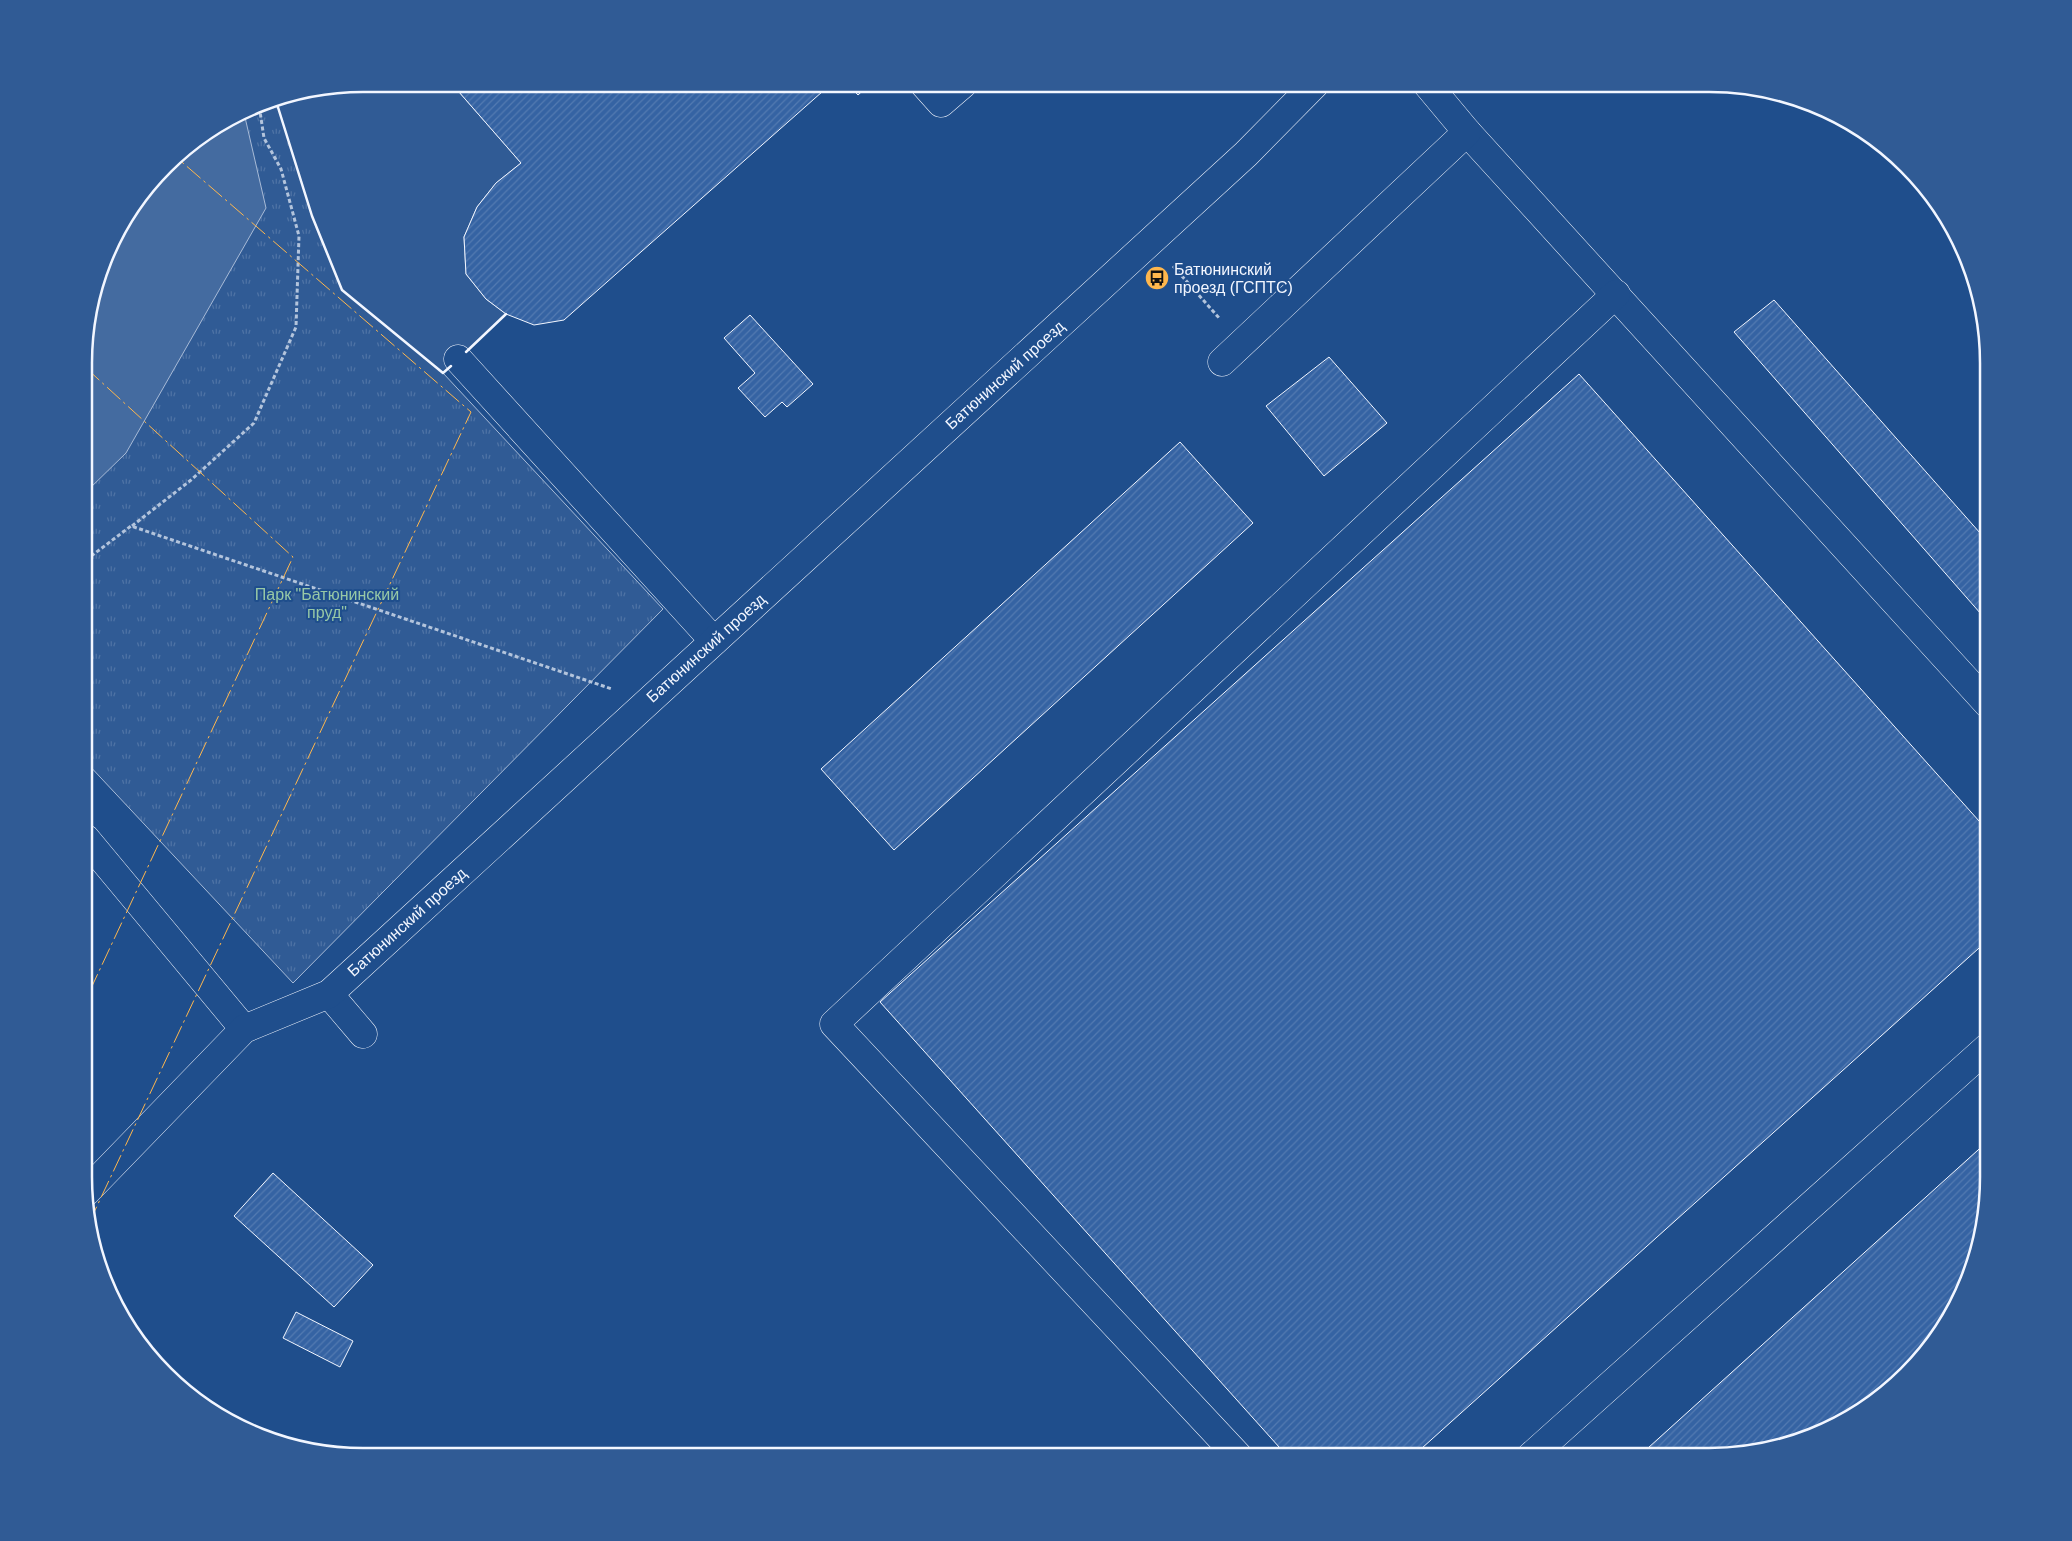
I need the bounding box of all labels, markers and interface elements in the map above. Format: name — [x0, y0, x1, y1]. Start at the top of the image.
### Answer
place label: Батюнинский проезд (ГСПТС) — [1174, 261, 1293, 296]
bus stop icon: Батюнинский проезд (ГСПТС) — [1144, 265, 1170, 291]
street label: Батюнинский проезд — [942, 317, 1068, 433]
park label: Парк "Батюнинский пруд" — [255, 586, 399, 621]
street label: Батюнинский проезд — [643, 590, 769, 706]
street label: Батюнинский проезд — [344, 864, 470, 980]

